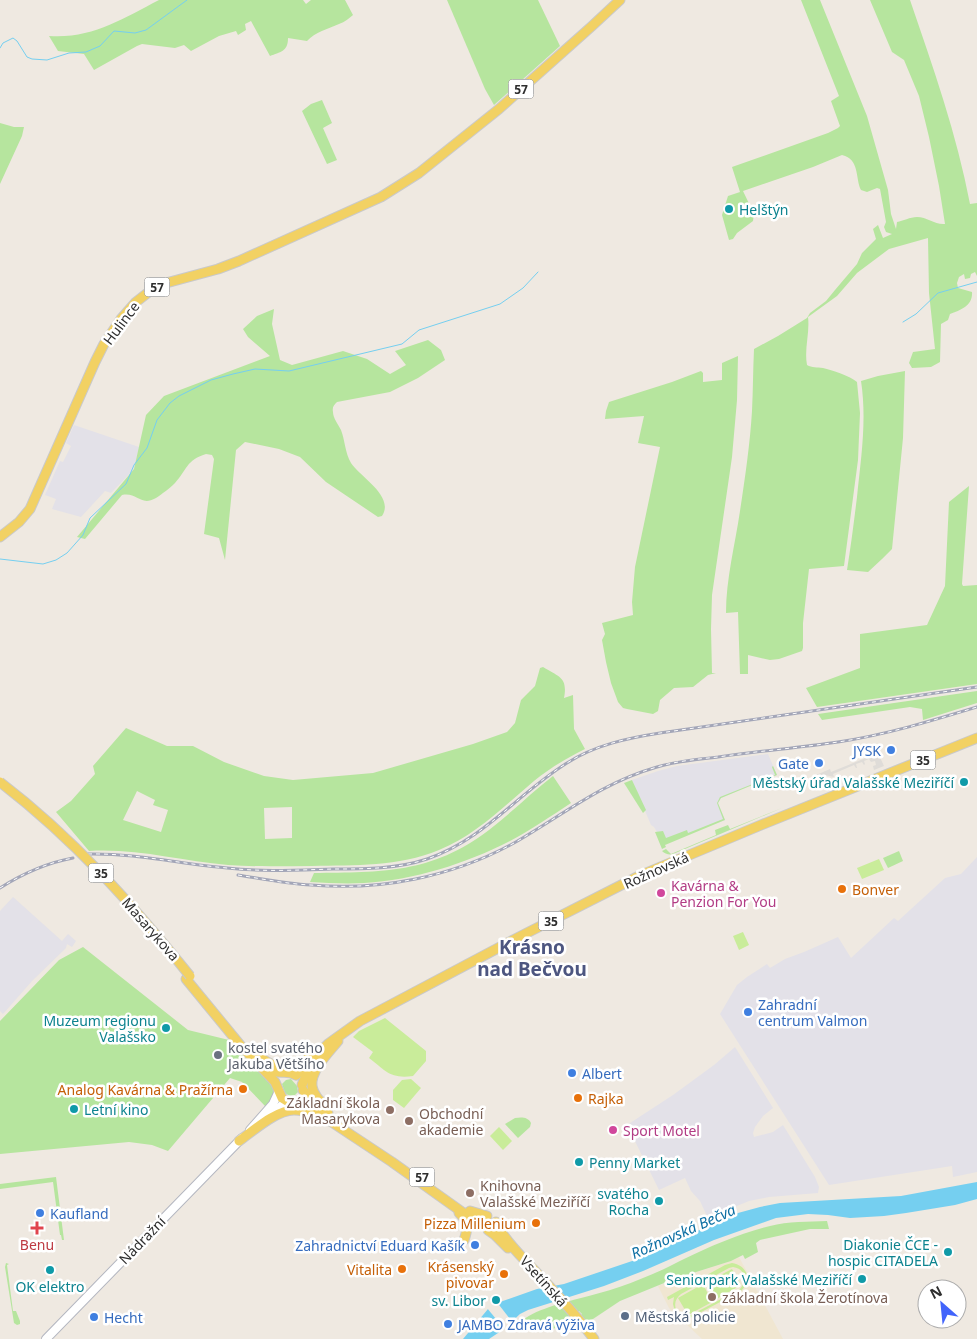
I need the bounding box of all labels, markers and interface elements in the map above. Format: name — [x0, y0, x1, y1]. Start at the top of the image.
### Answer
road number: 57 — [508, 80, 534, 98]
place label: Helštýn — [739, 200, 788, 219]
marker: Helštýn — [723, 203, 735, 215]
road number: 57 — [144, 278, 170, 296]
street label: Hulince — [99, 297, 144, 348]
place label: JYSK — [851, 741, 881, 760]
marker: JYSK — [885, 744, 897, 756]
road number: 35 — [910, 750, 936, 770]
place label: Gate — [778, 754, 809, 773]
marker: Gate — [813, 757, 825, 769]
place label: Městský úřad Valašské Meziříčí — [752, 773, 954, 792]
marker: Městský úřad Valašské Meziříčí — [958, 776, 970, 788]
street label: Rožnovská — [620, 847, 692, 893]
road number: 35 — [88, 864, 114, 882]
place label: Kavárna & Penzion For You — [671, 876, 776, 911]
place label: Bonver — [852, 880, 899, 899]
marker: Bonver — [836, 883, 848, 895]
marker: Kavárna & Penzion For You — [655, 887, 667, 899]
street label: Masarykova — [118, 893, 184, 965]
road number: 35 — [538, 911, 564, 930]
district label: Krásno nad Bečvou — [477, 934, 587, 982]
place label: Zahradní centrum Valmon — [758, 995, 867, 1030]
marker: Zahradní centrum Valmon — [742, 1006, 754, 1018]
place label: Muzeum regionu Valašsko — [43, 1011, 156, 1046]
marker: Muzeum regionu Valašsko — [160, 1022, 172, 1034]
place label: kostel svatého Jakuba Většího — [226, 1038, 324, 1073]
marker: kostel svatého Jakuba Většího — [212, 1049, 224, 1061]
place label: Albert — [582, 1064, 622, 1083]
marker: Albert — [566, 1067, 578, 1079]
place label: Analog Kavárna & Pražírna — [58, 1080, 233, 1099]
marker: Analog Kavárna & Pražírna — [237, 1083, 249, 1095]
place label: Rajka — [588, 1089, 624, 1108]
marker: Rajka — [572, 1092, 584, 1104]
place label: Základní škola Masarykova — [287, 1093, 380, 1128]
place label: Letní kino — [84, 1100, 148, 1119]
marker: Letní kino — [68, 1103, 80, 1115]
marker: Základní škola Masarykova — [384, 1104, 396, 1116]
place label: Obchodní akademie — [419, 1104, 484, 1139]
marker: Obchodní akademie — [403, 1115, 415, 1127]
place label: Sport Motel — [623, 1121, 700, 1140]
marker: Sport Motel — [607, 1124, 619, 1136]
place label: Penny Market — [589, 1153, 680, 1172]
marker: Penny Market — [573, 1156, 585, 1168]
road number: 57 — [410, 1168, 434, 1186]
place label: Knihovna Valašské Meziříčí — [480, 1176, 591, 1211]
place label: svatého Rocha — [597, 1184, 649, 1219]
marker: Knihovna Valašské Meziříčí — [464, 1187, 476, 1199]
marker: svatého Rocha — [653, 1195, 665, 1207]
water label: Rožnovská Bečva — [628, 1199, 739, 1263]
place label: Kaufland — [50, 1204, 109, 1223]
marker: Kaufland — [34, 1207, 46, 1219]
street label: Nádražní — [115, 1212, 170, 1268]
place label: Pizza Millenium — [424, 1214, 526, 1233]
marker: Pizza Millenium — [530, 1217, 542, 1229]
marker: Benu — [31, 1222, 43, 1234]
place label: Benu — [20, 1235, 54, 1254]
place label: Diakonie ČCE - hospic CITADELA — [828, 1235, 938, 1270]
place label: Zahradnictví Eduard Kašík — [295, 1236, 466, 1255]
marker: Zahradnictví Eduard Kašík — [469, 1239, 481, 1251]
marker: Diakonie ČCE - hospic CITADELA — [942, 1246, 954, 1258]
street label: Vsetínská — [516, 1252, 572, 1310]
place label: Krásenský pivovar — [427, 1257, 495, 1292]
place label: Vitalita — [347, 1260, 392, 1279]
marker: Vitalita — [396, 1263, 408, 1275]
marker: OK elektro — [44, 1264, 56, 1276]
marker: Krásenský pivovar — [498, 1268, 510, 1280]
place label: Seniorpark Valašské Meziříčí — [666, 1270, 852, 1289]
marker: Seniorpark Valašské Meziříčí — [856, 1273, 868, 1285]
place label: OK elektro — [15, 1277, 85, 1296]
north arrow — [917, 1279, 967, 1329]
text: N — [926, 1281, 945, 1303]
place label: základní škola Žerotínova — [722, 1288, 888, 1307]
place label: sv. Libor — [432, 1291, 486, 1310]
marker: základní škola Žerotínova — [706, 1291, 718, 1303]
marker: sv. Libor — [490, 1294, 502, 1306]
place label: Městská policie — [635, 1307, 736, 1326]
place label: Hecht — [104, 1308, 143, 1327]
marker: Městská policie — [619, 1310, 631, 1322]
marker: Hecht — [88, 1311, 100, 1323]
place label: JAMBO Zdravá výživa — [456, 1315, 595, 1334]
marker: JAMBO Zdravá výživa — [442, 1318, 454, 1330]

